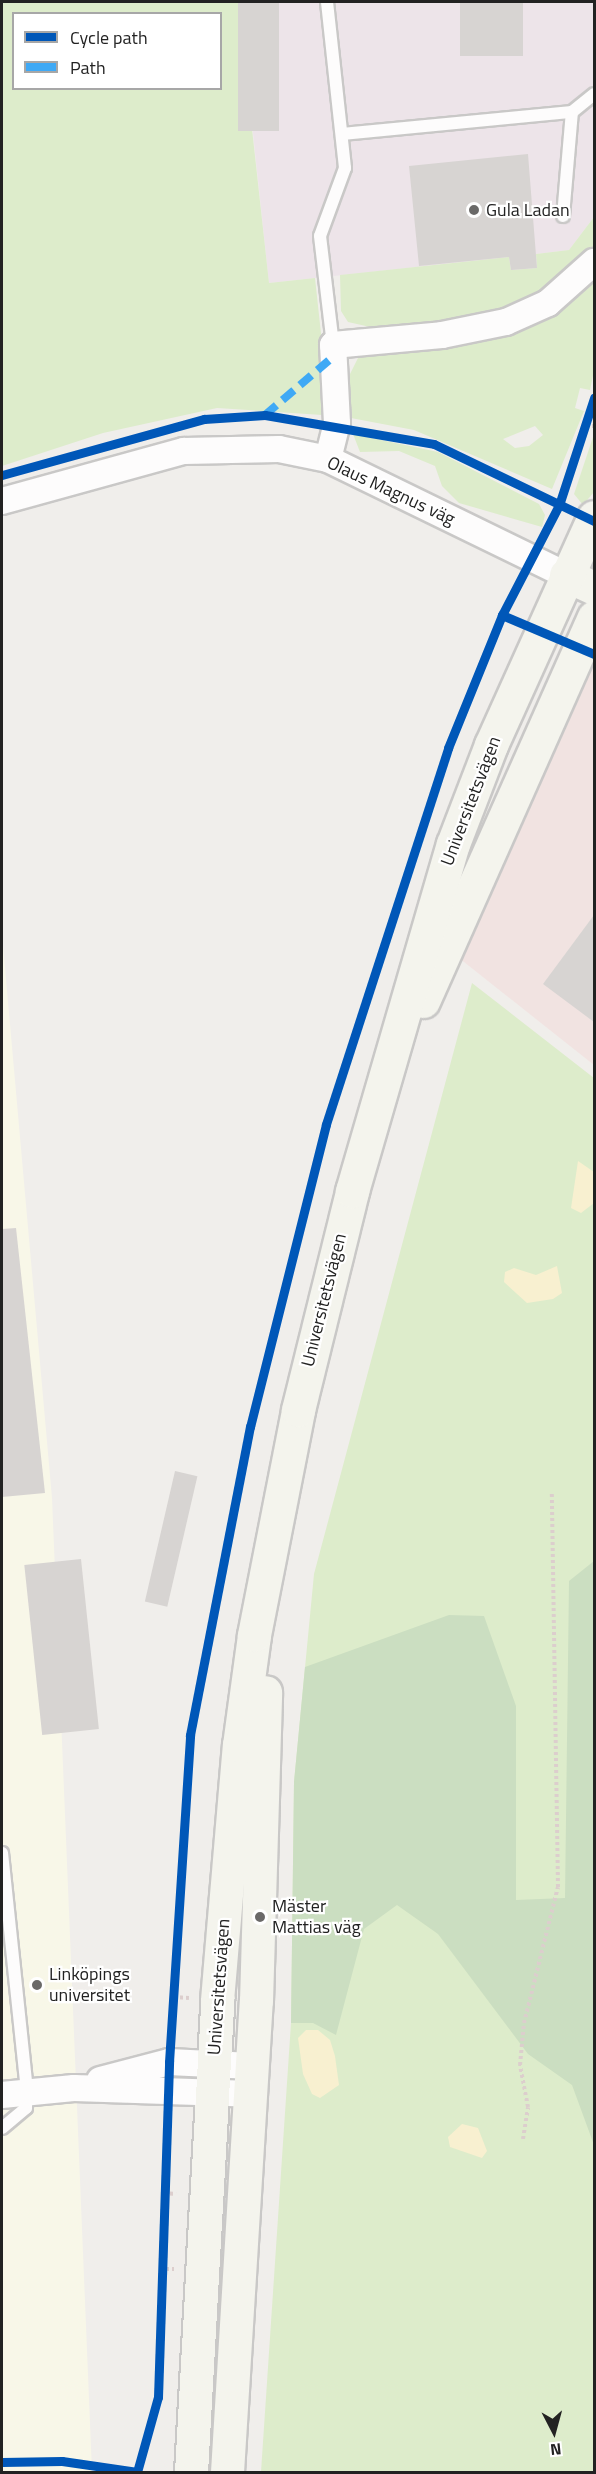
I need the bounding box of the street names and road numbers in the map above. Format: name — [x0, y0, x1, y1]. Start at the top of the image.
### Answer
street label: Olaus Magnus väg — [324, 452, 458, 530]
street label: Universitetsvägen — [436, 733, 506, 869]
street label: Universitetsvägen — [297, 1231, 351, 1369]
street label: Universitetsvägen — [203, 1918, 235, 2056]

